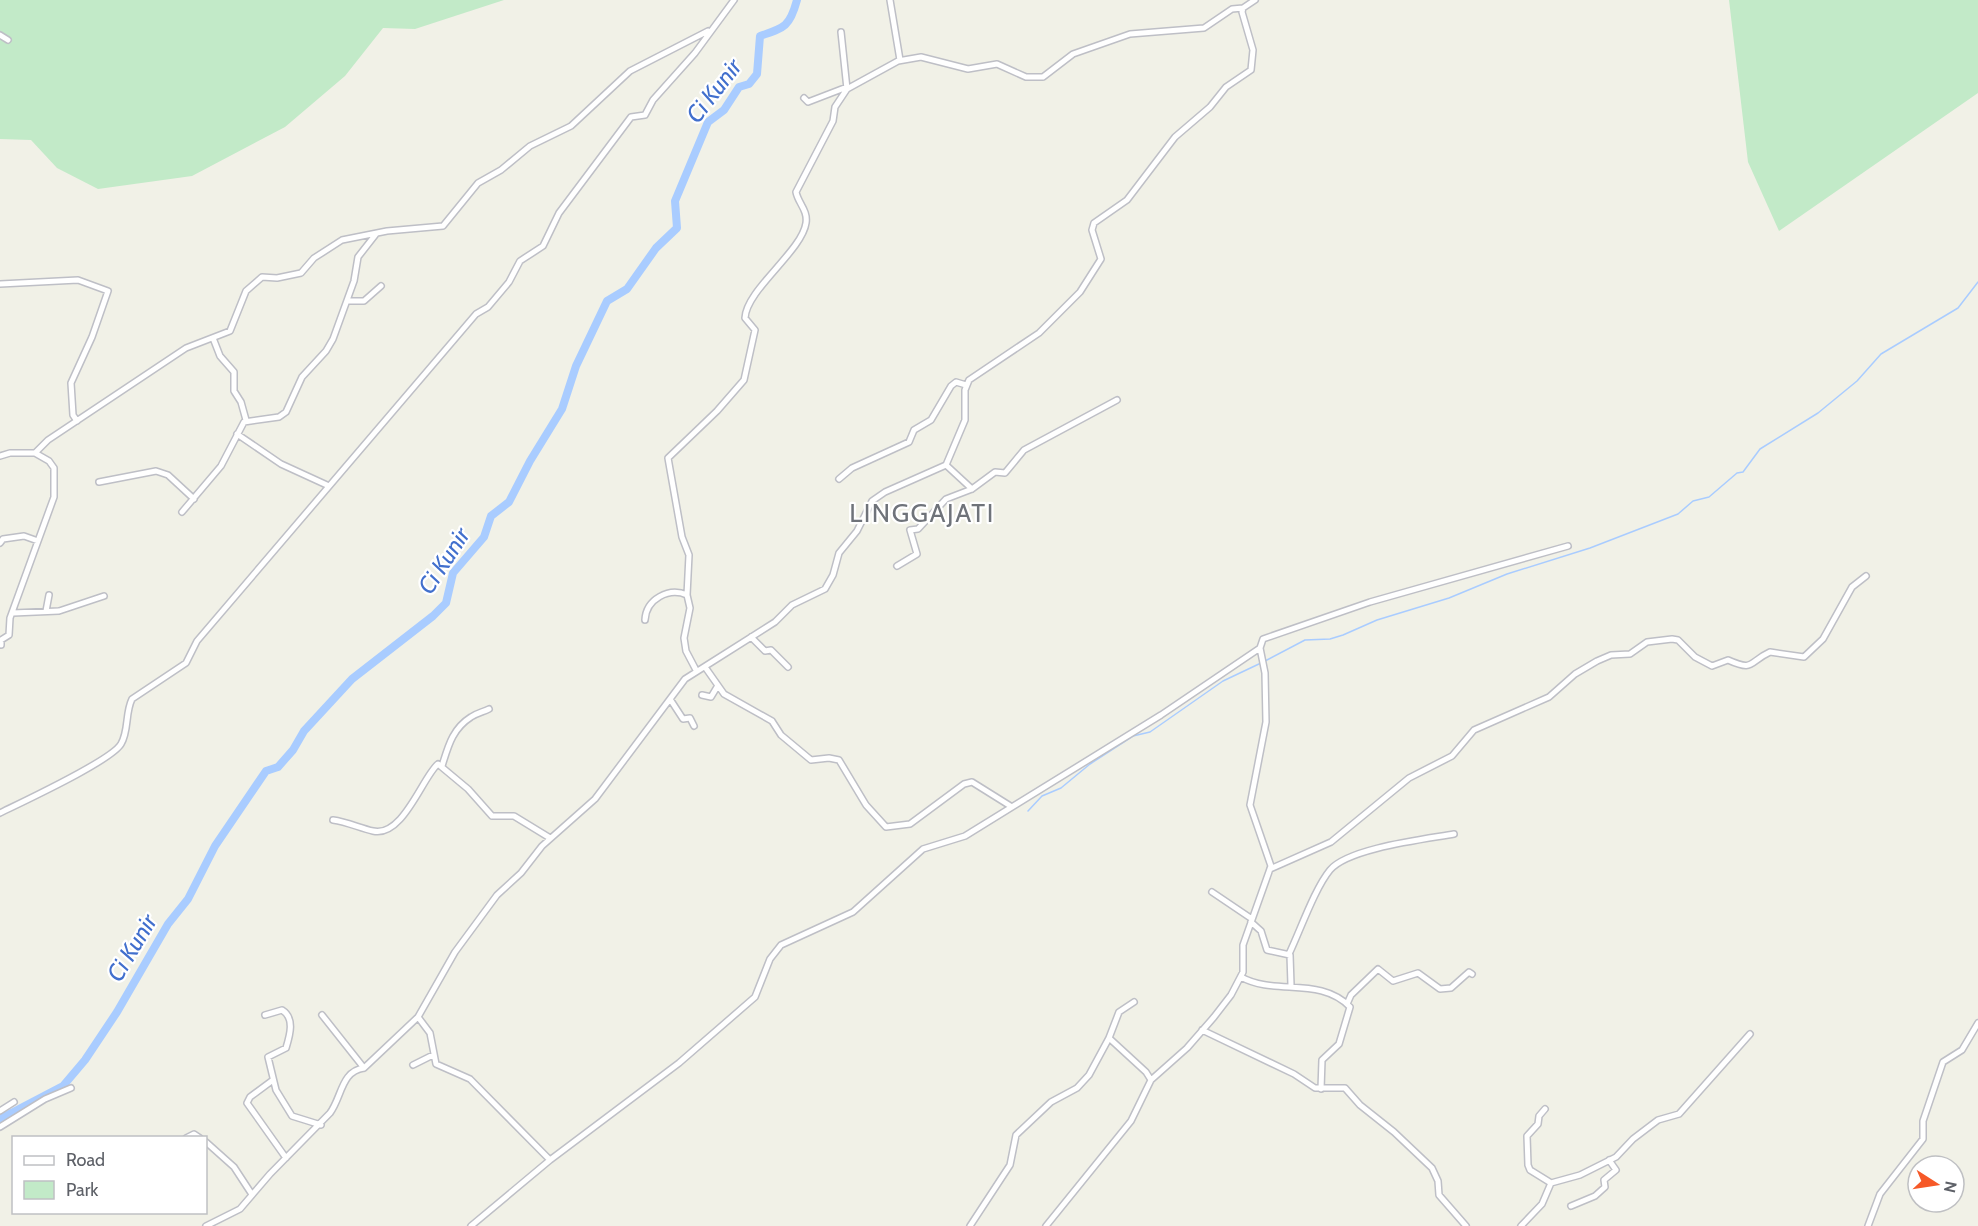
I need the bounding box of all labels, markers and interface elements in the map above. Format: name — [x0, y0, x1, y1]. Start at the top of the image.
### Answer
water label: Ci Kunir — [680, 52, 749, 128]
district label: LINGGAJATI — [849, 497, 995, 529]
water label: Ci Kunir — [411, 521, 477, 599]
water label: Ci Kunir — [100, 907, 164, 987]
legend — [12, 1136, 207, 1214]
text: Road — [66, 1149, 105, 1171]
north arrow — [1906, 1154, 1966, 1214]
text: Park — [66, 1179, 99, 1201]
text: N — [1940, 1180, 1961, 1195]

